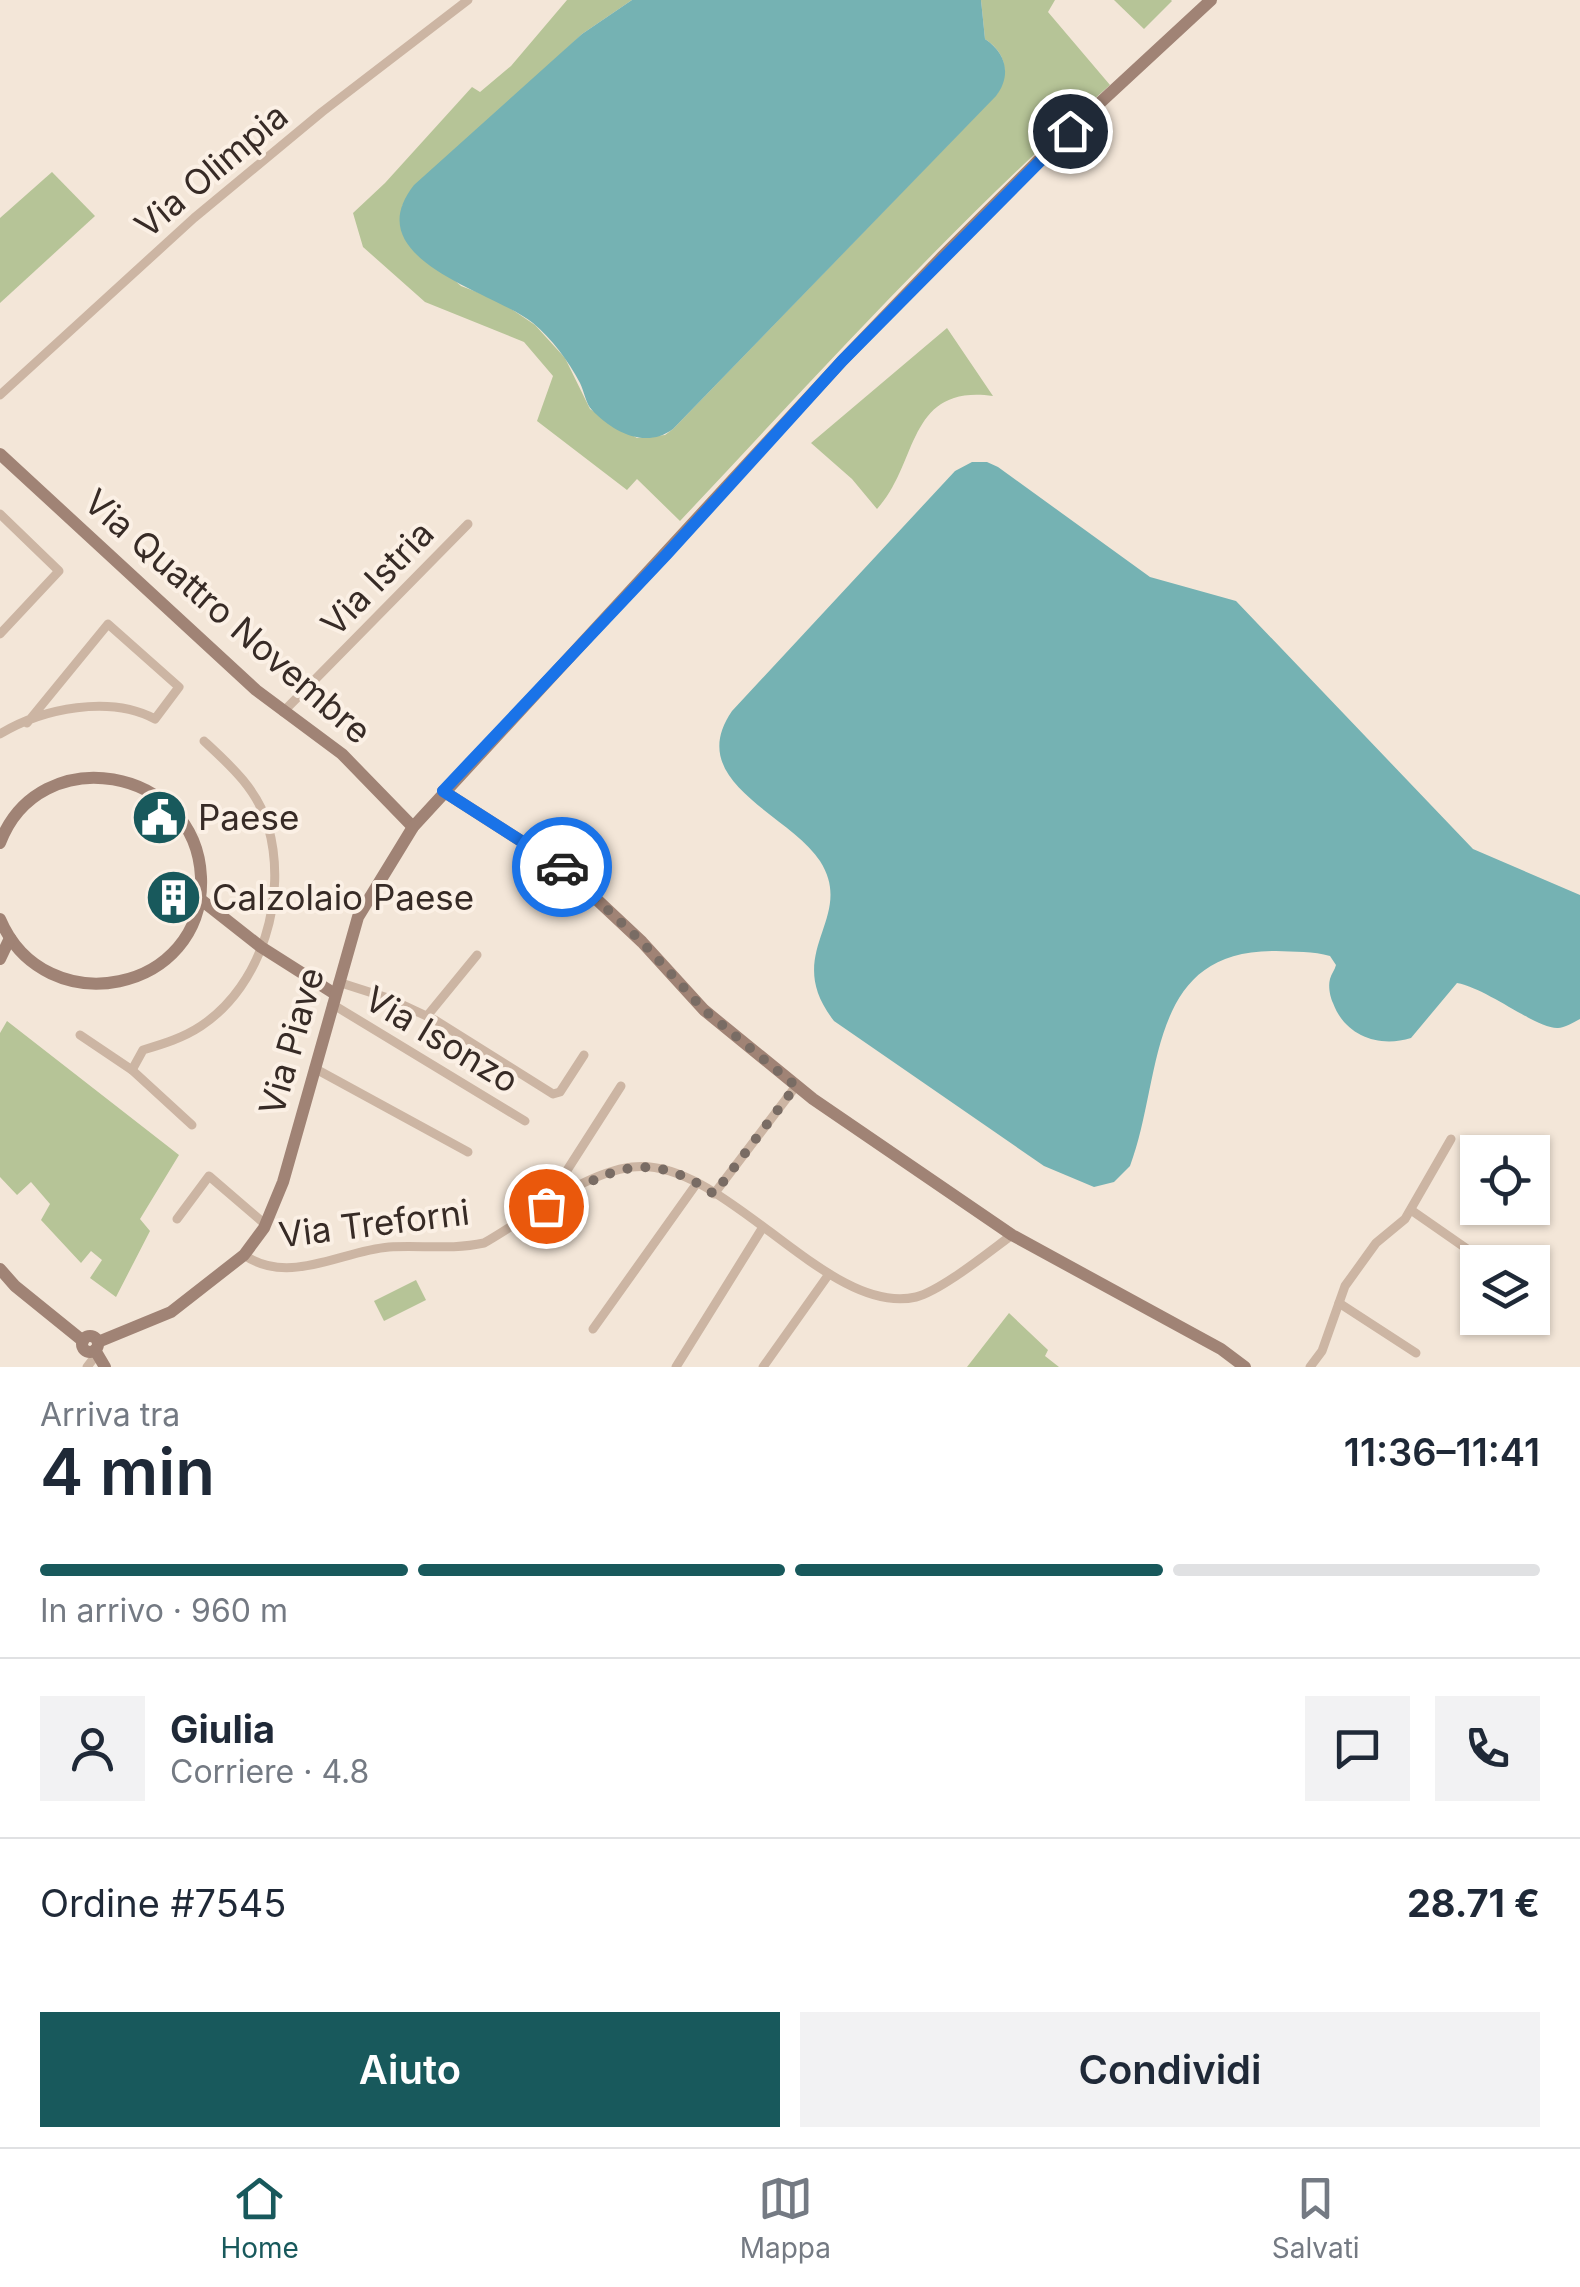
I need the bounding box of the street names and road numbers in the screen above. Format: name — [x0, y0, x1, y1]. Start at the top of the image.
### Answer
street label: Via Olimpia — [126, 94, 296, 246]
street label: Via Quattro Novembre — [76, 480, 380, 752]
street label: Via Istria — [312, 512, 442, 644]
street label: Via Piave — [250, 962, 332, 1120]
street label: Via Isonzo — [358, 977, 526, 1101]
street label: Via Treforni — [276, 1190, 472, 1256]

